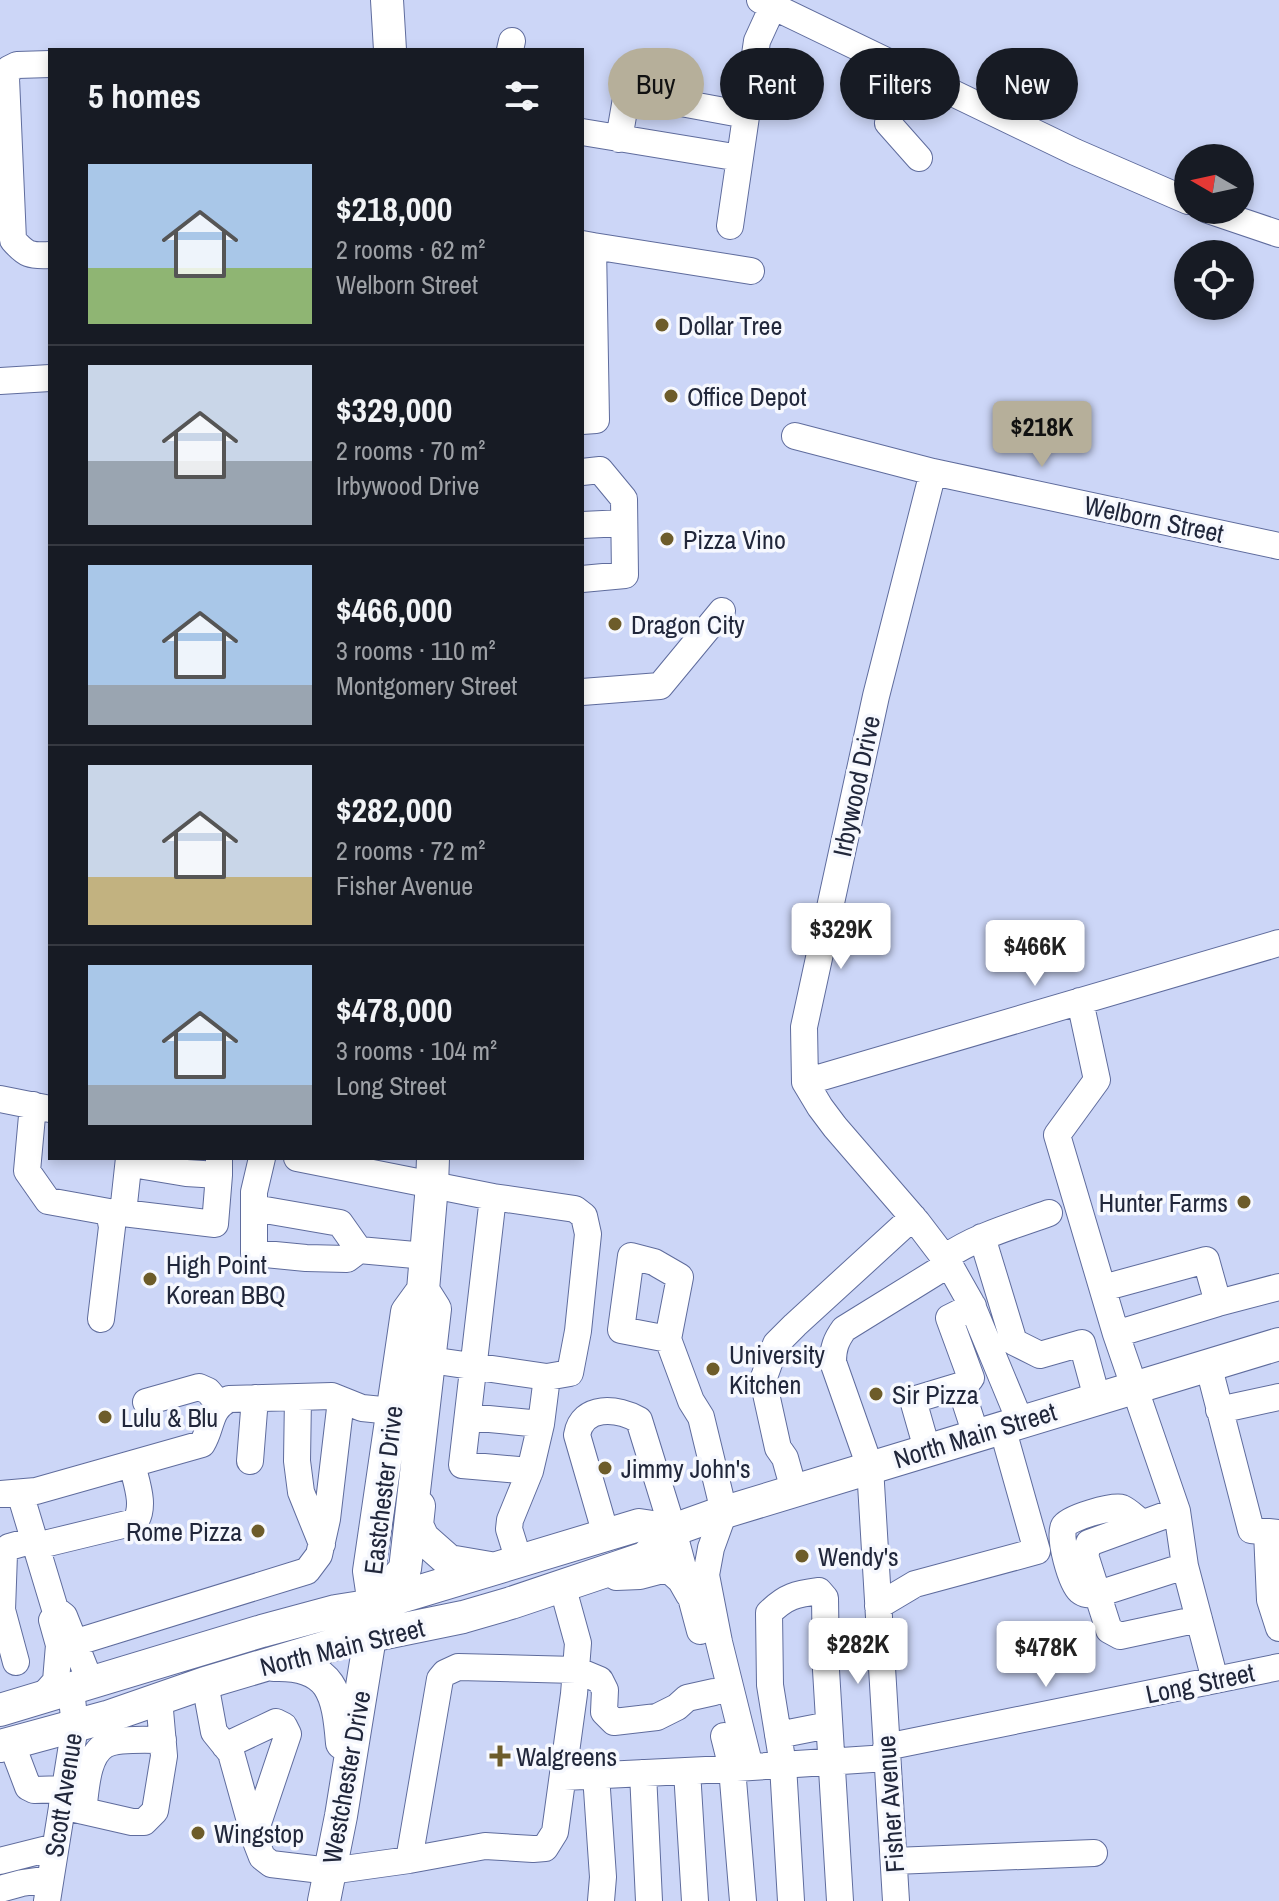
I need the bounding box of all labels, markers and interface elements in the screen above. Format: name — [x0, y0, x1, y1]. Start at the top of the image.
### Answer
chip: Buy — [608, 48, 704, 120]
chip: Rent — [720, 48, 824, 120]
chip: Filters — [840, 48, 960, 120]
chip: New — [976, 48, 1078, 120]
text: 5 homes — [88, 73, 201, 119]
icon: filters — [500, 74, 544, 118]
north arrow — [1174, 144, 1254, 224]
map controls — [1174, 144, 1254, 320]
text: $218,000 — [336, 186, 452, 232]
icon: home — [152, 196, 248, 292]
text: 2 rooms · 62 m² — [336, 232, 485, 267]
button: locate — [1174, 240, 1254, 320]
text: Welborn Street — [336, 267, 478, 302]
place label: Dollar Tree — [678, 308, 782, 343]
marker: Dollar Tree — [653, 316, 671, 334]
place label: Office Depot — [687, 379, 806, 414]
text: $329,000 — [336, 387, 452, 433]
marker: Office Depot — [662, 387, 680, 405]
icon: home — [152, 397, 248, 493]
pin: $218K — [986, 401, 1098, 469]
text: $218K — [1011, 409, 1073, 444]
text: 2 rooms · 70 m² — [336, 433, 485, 468]
text: Irbywood Drive — [336, 468, 479, 503]
street label: Welborn Street — [1081, 487, 1227, 551]
place label: Pizza Vino — [683, 522, 786, 557]
marker: Pizza Vino — [658, 530, 676, 548]
text: $466,000 — [336, 587, 452, 633]
icon: home — [152, 597, 248, 693]
place label: Dragon City — [631, 607, 745, 642]
marker: Dragon City — [606, 615, 624, 633]
text: 3 rooms · 110 m² — [336, 633, 496, 668]
text: Montgomery Street — [336, 668, 517, 703]
street label: Irbywood Drive — [824, 712, 888, 860]
text: $282,000 — [336, 787, 452, 833]
icon: home — [152, 797, 248, 893]
text: 2 rooms · 72 m² — [336, 833, 485, 868]
text: Fisher Avenue — [336, 868, 473, 903]
pin: $329K — [785, 903, 897, 971]
text: $329K — [810, 911, 872, 946]
pin: $466K — [979, 920, 1091, 988]
text: $466K — [1004, 928, 1066, 963]
text: $478,000 — [336, 987, 452, 1033]
icon: home — [152, 997, 248, 1093]
text: 3 rooms · 104 m² — [336, 1033, 497, 1068]
text: Long Street — [336, 1068, 446, 1103]
place label: Hunter Farms — [1099, 1185, 1228, 1220]
marker: Hunter Farms — [1235, 1193, 1253, 1211]
place label: High Point Korean BBQ — [166, 1247, 286, 1312]
marker: High Point Korean BBQ — [141, 1270, 159, 1288]
place label: University Kitchen — [729, 1337, 825, 1402]
marker: University Kitchen — [704, 1360, 722, 1378]
place label: Sir Pizza — [892, 1377, 979, 1412]
marker: Sir Pizza — [867, 1385, 885, 1403]
street label: North Main Street — [889, 1394, 1061, 1476]
place label: Lulu & Blu — [121, 1400, 218, 1435]
street label: Eastchester Drive — [355, 1404, 411, 1576]
marker: Lulu & Blu — [96, 1408, 114, 1426]
place label: Jimmy John's — [621, 1451, 751, 1486]
marker: Jimmy John's — [596, 1459, 614, 1477]
place label: Rome Pizza — [126, 1514, 242, 1549]
marker: Rome Pizza — [249, 1522, 267, 1540]
place label: Wendy's — [818, 1539, 899, 1574]
marker: Wendy's — [793, 1547, 811, 1565]
street label: North Main Street — [256, 1610, 428, 1684]
pin: $282K — [802, 1618, 914, 1686]
pin: $478K — [990, 1621, 1102, 1689]
text: $282K — [827, 1626, 889, 1661]
text: $478K — [1015, 1629, 1077, 1664]
street label: Long Street — [1142, 1654, 1258, 1712]
street label: Westchester Drive — [314, 1688, 378, 1866]
street label: Scott Avenue — [36, 1730, 90, 1860]
street label: Fisher Avenue — [868, 1734, 912, 1874]
place label: Walgreens — [516, 1739, 617, 1774]
marker: Walgreens — [491, 1747, 509, 1765]
place label: Wingstop — [214, 1816, 304, 1851]
marker: Wingstop — [189, 1824, 207, 1842]

